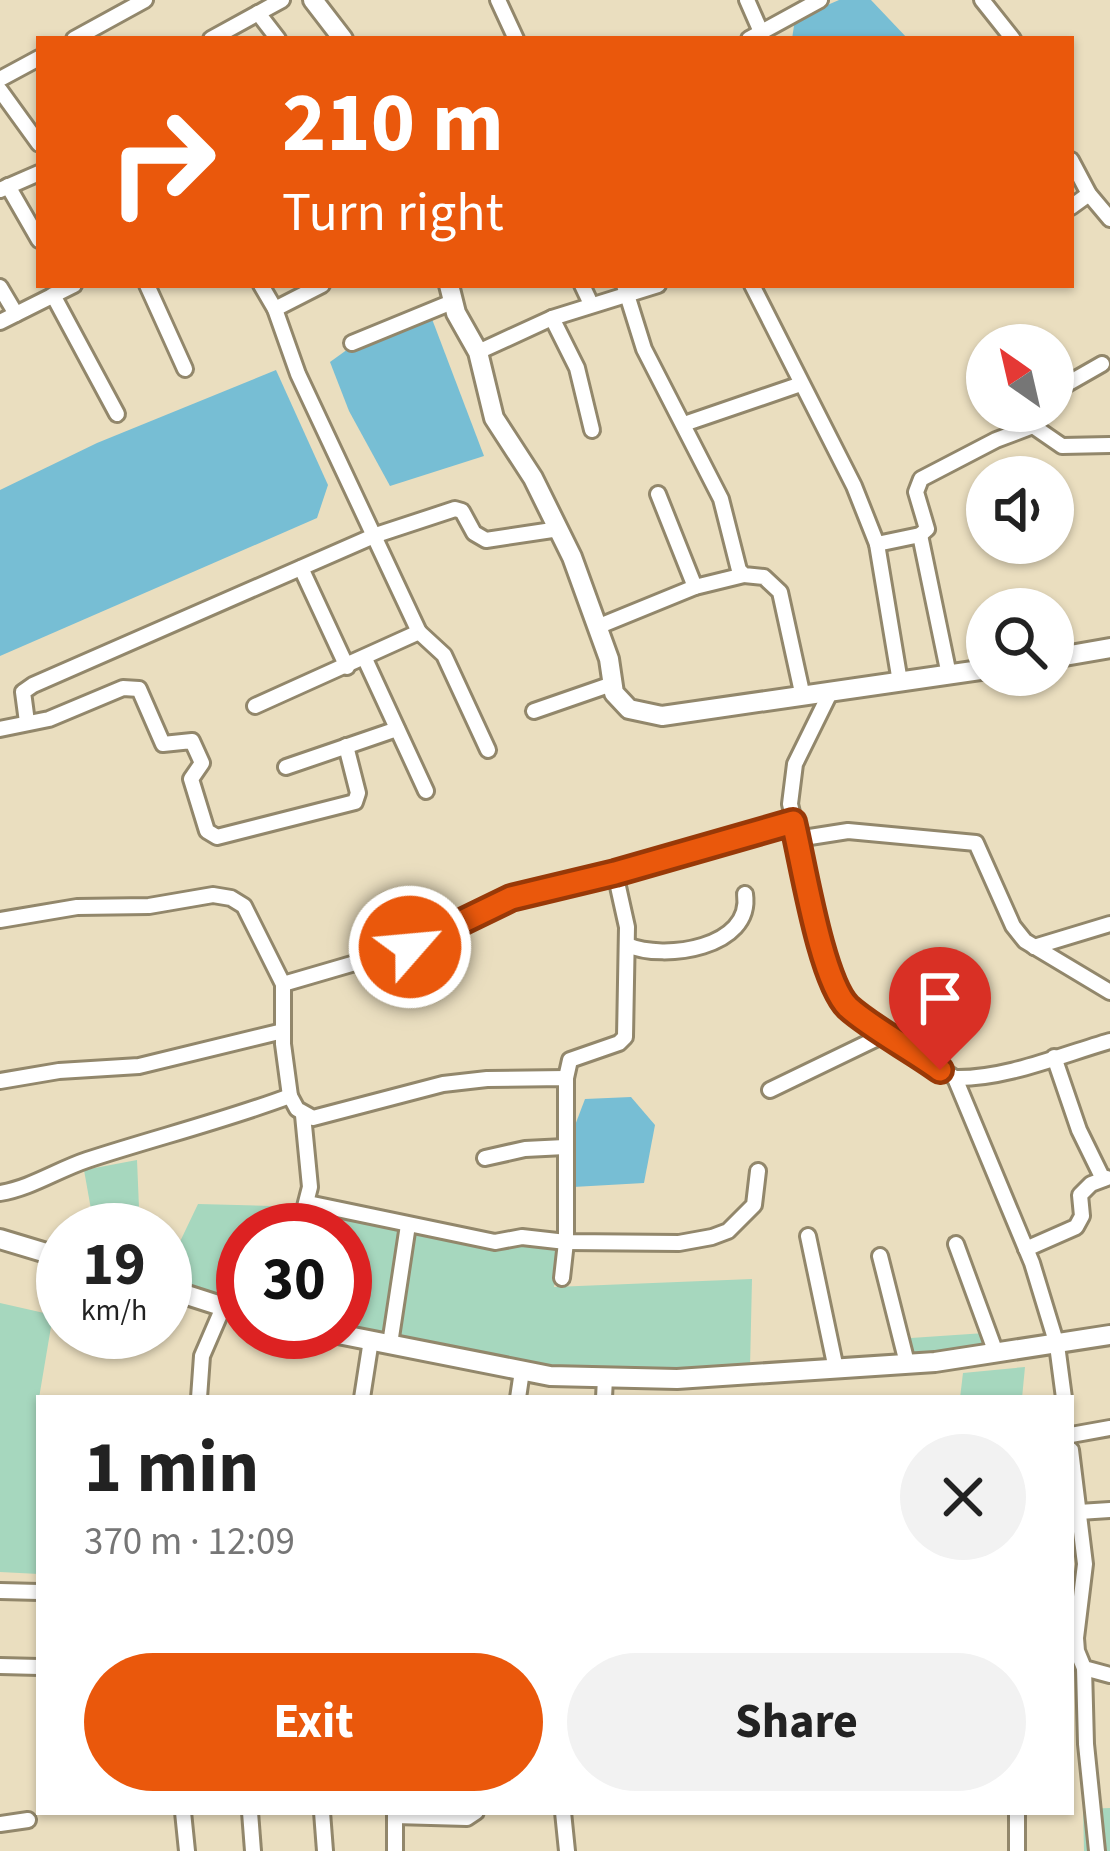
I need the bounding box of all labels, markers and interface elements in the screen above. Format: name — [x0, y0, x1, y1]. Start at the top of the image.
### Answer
text: 210 m — [282, 64, 504, 184]
icon: right — [84, 84, 240, 240]
text: Turn right — [282, 175, 504, 252]
north arrow — [966, 324, 1074, 432]
map controls — [966, 324, 1074, 696]
button: sound — [966, 456, 1074, 564]
button: search — [966, 588, 1074, 696]
position arrow — [347, 884, 473, 1010]
pin — [889, 947, 991, 1070]
icon: arrive — [907, 965, 973, 1031]
speed limit sign: 30 — [216, 1203, 372, 1359]
text: 19 — [82, 1223, 146, 1308]
text: km/h — [81, 1289, 147, 1332]
text: 1 min — [84, 1417, 259, 1520]
button: close — [900, 1434, 1026, 1560]
text: 370 m · 12:09 — [84, 1514, 295, 1570]
button: Exit — [84, 1653, 543, 1791]
button: Share — [567, 1653, 1026, 1791]

